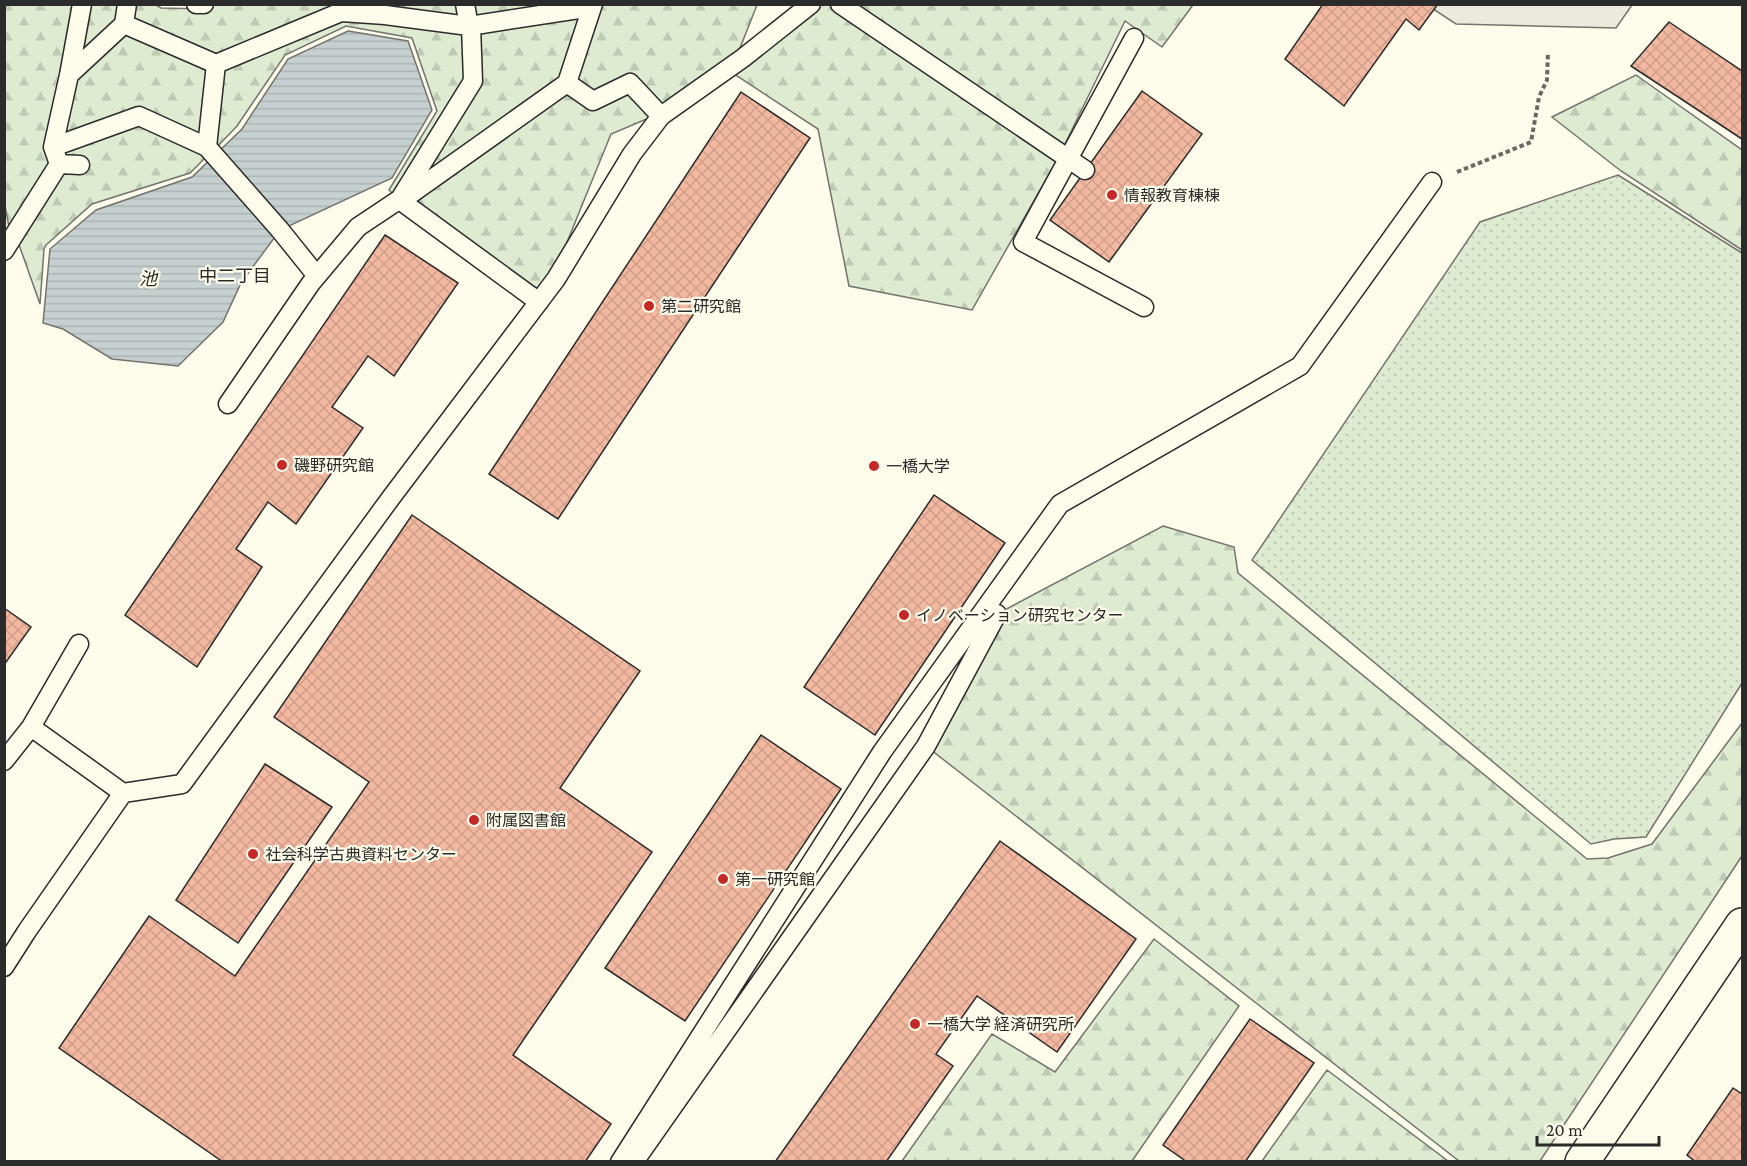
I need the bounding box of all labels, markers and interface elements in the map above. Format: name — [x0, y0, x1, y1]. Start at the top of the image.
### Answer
place label: 情報教育棟棟 — [1124, 187, 1220, 204]
marker: 情報教育棟棟 — [1105, 188, 1119, 202]
district label: 中二丁目 — [199, 266, 271, 286]
water label: 池 — [139, 269, 159, 289]
place label: 第二研究館 — [661, 298, 741, 315]
marker: 第二研究館 — [642, 299, 656, 313]
place label: 磯野研究館 — [294, 457, 374, 474]
marker: 磯野研究館 — [275, 458, 289, 472]
place label: 一橋大学 — [886, 458, 950, 475]
marker: 一橋大学 — [867, 459, 881, 473]
place label: イノベーション研究センター — [916, 607, 1124, 624]
marker: イノベーション研究センター — [897, 608, 911, 622]
place label: 附属図書館 — [486, 812, 566, 829]
marker: 附属図書館 — [467, 813, 481, 827]
place label: 社会科学古典資料センター — [265, 846, 457, 863]
marker: 社会科学古典資料センター — [246, 847, 260, 861]
place label: 第一研究館 — [735, 871, 815, 888]
marker: 第一研究館 — [716, 872, 730, 886]
place label: 一橋大学 経済研究所 — [927, 1016, 1074, 1033]
marker: 一橋大学 経済研究所 — [908, 1017, 922, 1031]
scale bar — [1537, 1109, 1658, 1147]
text: 20 m — [1546, 1120, 1583, 1140]

